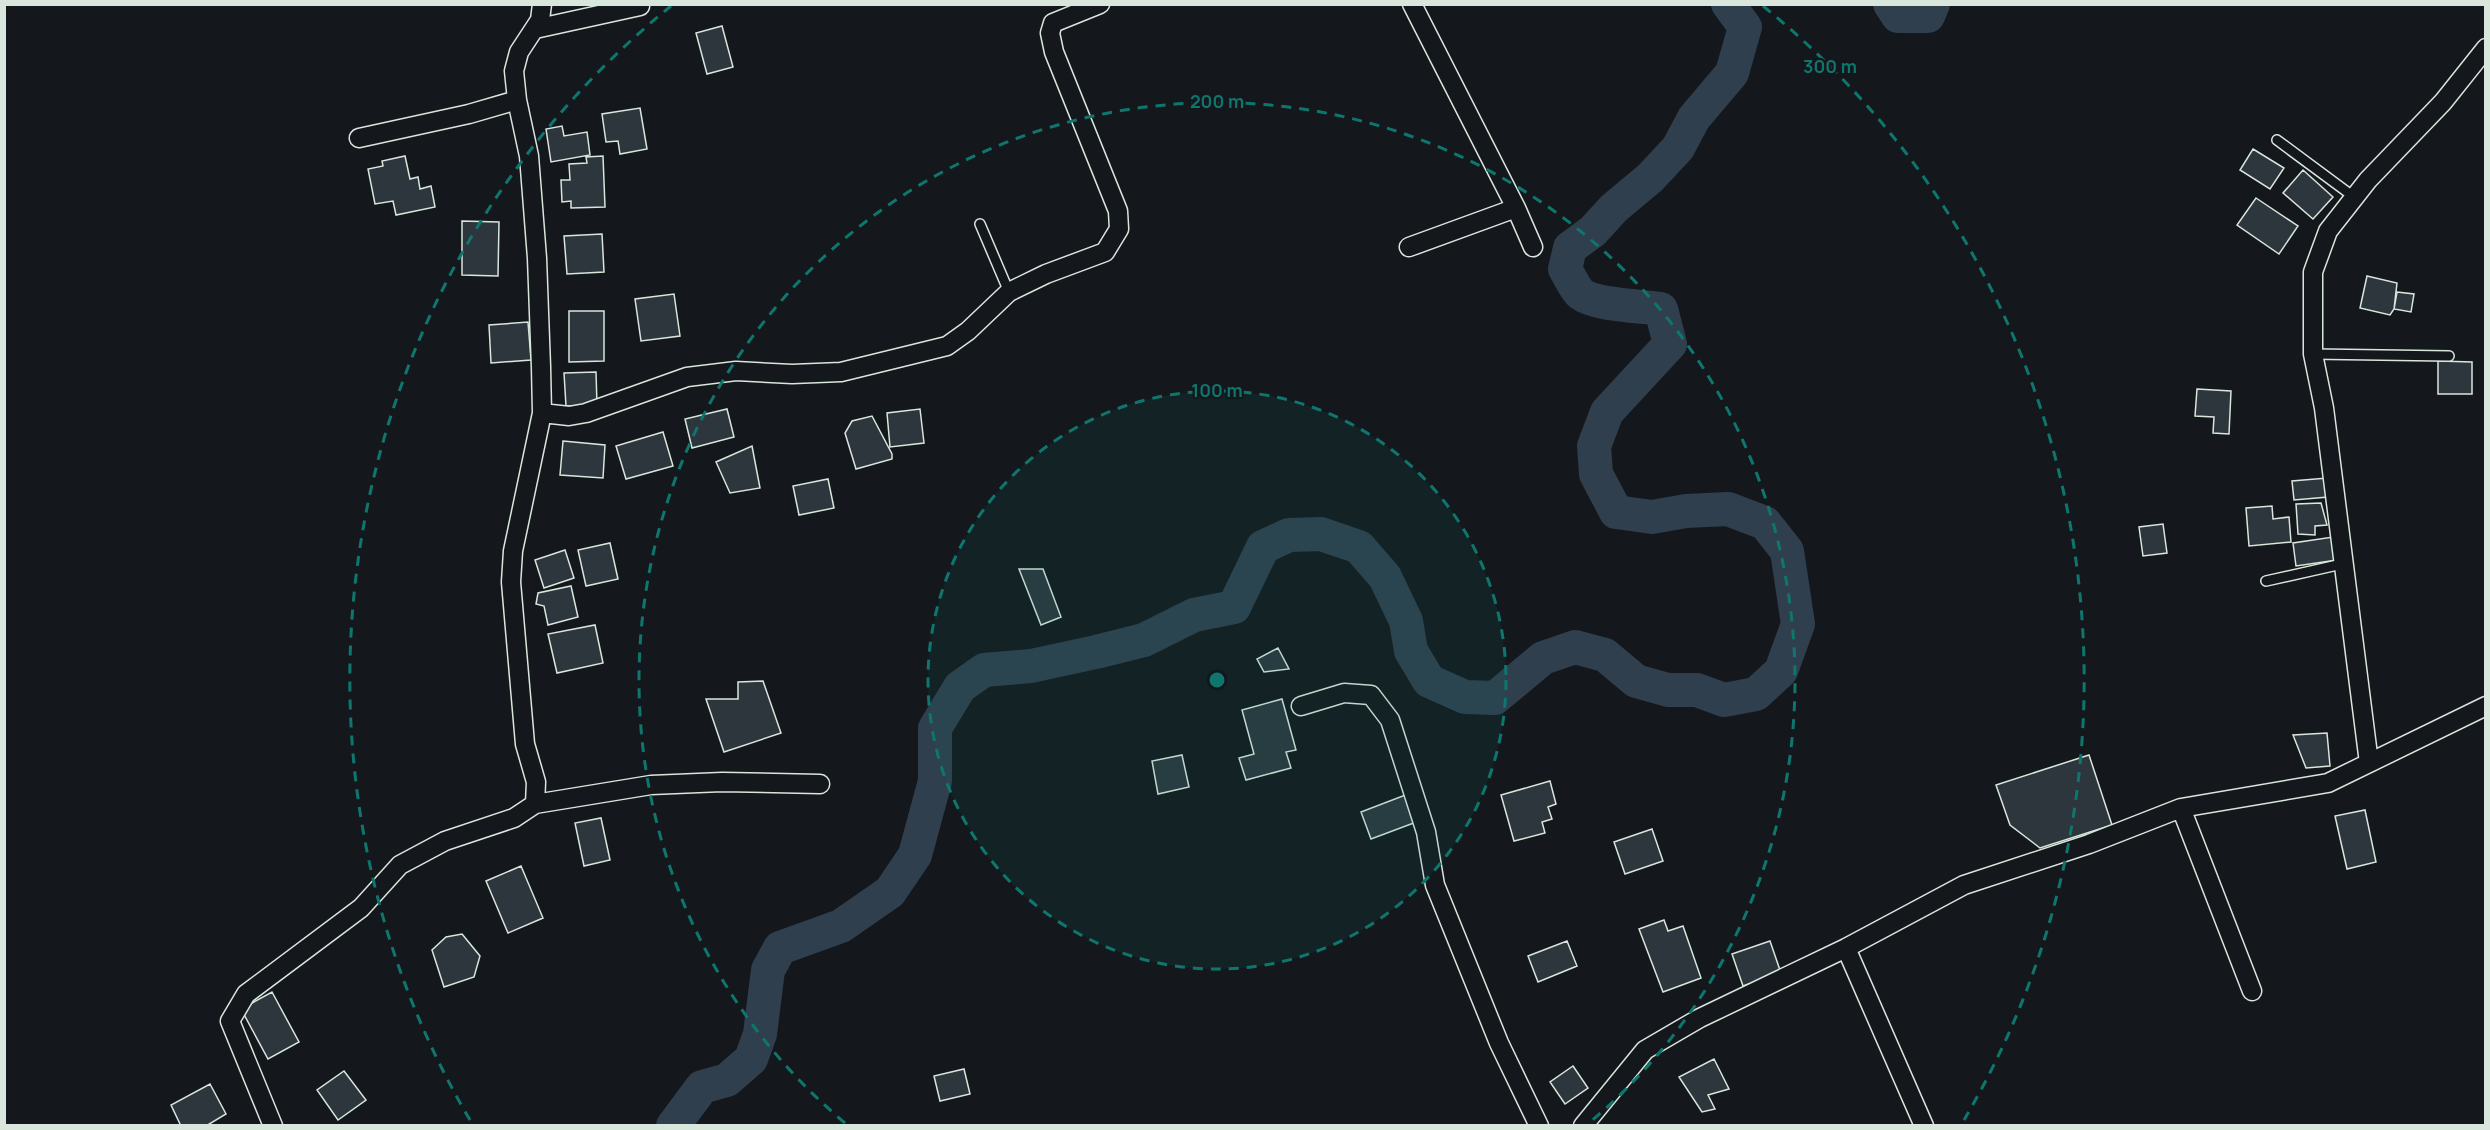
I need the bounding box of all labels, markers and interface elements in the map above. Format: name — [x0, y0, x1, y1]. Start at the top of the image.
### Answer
text: 300 m — [1803, 54, 1857, 78]
text: 200 m — [1190, 89, 1244, 113]
text: 100 m — [1191, 378, 1243, 402]
centre of rings — [1207, 670, 1227, 690]

